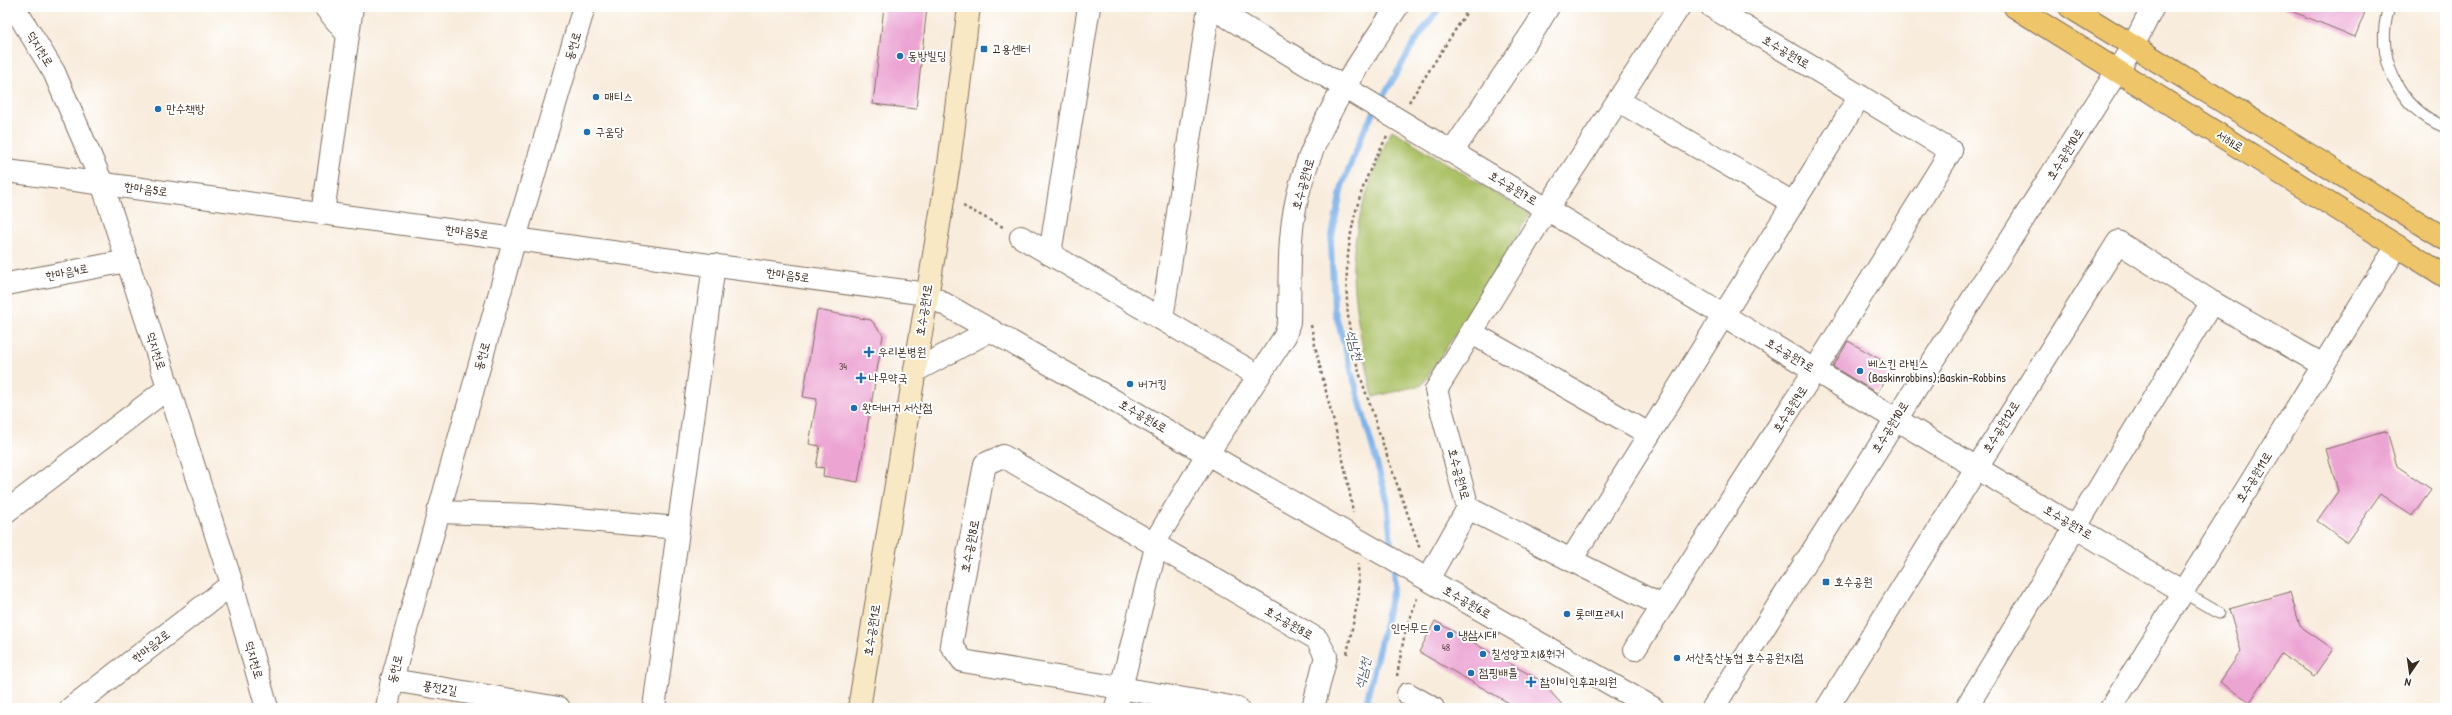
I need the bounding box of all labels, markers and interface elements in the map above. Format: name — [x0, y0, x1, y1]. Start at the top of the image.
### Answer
street label: 덕지천로 — [23, 28, 58, 70]
street label: 동헌로 — [560, 30, 585, 62]
street label: 호수공원9로 — [1759, 31, 1813, 72]
place label: 고용센터 — [992, 40, 1031, 57]
marker: 고용센터 — [979, 44, 989, 54]
place label: 동방빌딩 — [908, 47, 947, 64]
marker: 동방빌딩 — [895, 51, 905, 61]
place label: 매티스 — [604, 88, 633, 105]
marker: 매티스 — [591, 92, 601, 102]
place label: 만수책방 — [166, 100, 205, 117]
marker: 만수책방 — [153, 104, 163, 114]
place label: 구움당 — [595, 123, 624, 140]
street label: 호수공원10로 — [2042, 125, 2087, 183]
street label: 서해로 — [2213, 126, 2247, 155]
marker: 구움당 — [582, 127, 592, 137]
street label: 호수공원9로 — [1287, 156, 1318, 212]
street label: 호수공원7로 — [1486, 166, 1541, 209]
street label: 한마음5로 — [123, 177, 169, 200]
street label: 한마음5로 — [444, 220, 490, 243]
street label: 한마음4로 — [44, 259, 90, 284]
street label: 한마음5로 — [765, 263, 811, 286]
street label: 호수공원1로 — [911, 283, 936, 337]
water label: 석남천 — [1342, 328, 1368, 364]
street label: 덕지천로 — [142, 330, 171, 372]
street label: 호수공원7로 — [1763, 333, 1818, 376]
street label: 동헌로 — [469, 340, 494, 372]
place label: 우리본병원 — [878, 343, 926, 360]
marker: 우리본병원 — [863, 346, 875, 358]
place label: 베스킨 라빈스 (Baskinrobbins);Baskin-Robbins — [1868, 355, 2006, 386]
house number: 34 — [839, 360, 847, 373]
marker: 베스킨 라빈스 (Baskinrobbins);Baskin-Robbins — [1855, 366, 1865, 376]
place label: 나무약국 — [869, 369, 908, 386]
marker: 나무약국 — [856, 373, 866, 383]
place label: 버거킹 — [1138, 375, 1167, 392]
marker: 버거킹 — [1125, 379, 1135, 389]
street label: 호수공원9로 — [1768, 382, 1811, 435]
street label: 호수공원6로 — [1116, 395, 1170, 436]
street label: 호수공원10로 — [1867, 398, 1912, 456]
street label: 호수공원12로 — [1978, 398, 2023, 456]
place label: 왓더버거 서산점 — [862, 399, 932, 416]
marker: 왓더버거 서산점 — [849, 403, 859, 413]
street label: 호수공원9로 — [1444, 446, 1475, 502]
street label: 호수공원11로 — [2231, 448, 2276, 505]
street label: 호수공원7로 — [2041, 500, 2096, 543]
street label: 호수공원8로 — [956, 518, 983, 574]
place label: 호수공원 — [1834, 573, 1873, 590]
marker: 호수공원 — [1821, 577, 1831, 587]
street label: 호수공원6로 — [1440, 581, 1494, 622]
street label: 호수공원8로 — [1262, 602, 1317, 643]
street label: 호수공원1로 — [859, 603, 884, 657]
place label: 롯데프레시 — [1575, 605, 1623, 622]
marker: 롯데프레시 — [1562, 609, 1572, 619]
place label: 인더무드 — [1390, 619, 1429, 636]
marker: 인더무드 — [1432, 623, 1442, 633]
street label: 한마음2로 — [128, 625, 173, 666]
place label: 냉삼시대 — [1458, 626, 1497, 643]
marker: 냉삼시대 — [1445, 630, 1455, 640]
street label: 덕지천로 — [241, 639, 268, 681]
house number: 48 — [1442, 641, 1450, 654]
place label: 칠성양꼬치&훠궈 — [1491, 645, 1565, 662]
marker: 칠성양꼬치&훠궈 — [1478, 649, 1488, 659]
place label: 서산축산농협 호수공원지점 — [1685, 649, 1804, 666]
street label: 동헌로 — [383, 653, 406, 685]
marker: 서산축산농협 호수공원지점 — [1672, 653, 1682, 663]
north arrow — [2390, 653, 2430, 693]
water label: 석남천 — [1350, 654, 1375, 690]
place label: 점핑배틀 — [1479, 664, 1518, 681]
marker: 점핑배틀 — [1466, 668, 1476, 678]
place label: 참이비인후과의원 — [1540, 673, 1617, 690]
text: N — [2403, 675, 2412, 690]
street label: 풍전2길 — [422, 676, 459, 699]
marker: 참이비인후과의원 — [1525, 676, 1537, 688]

